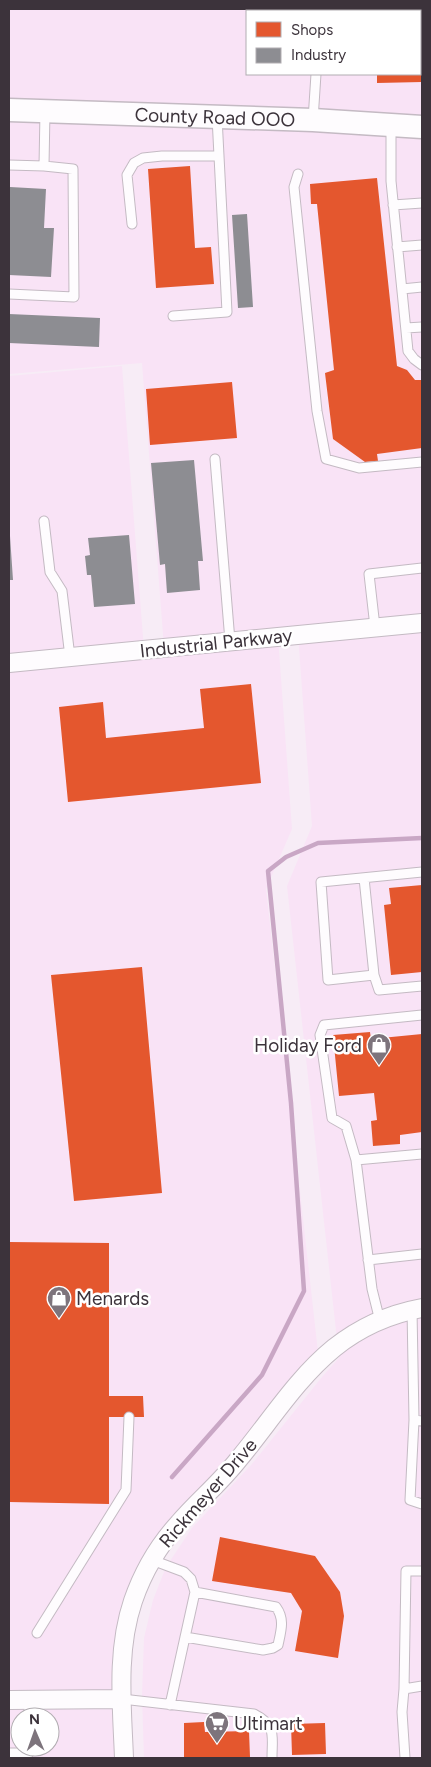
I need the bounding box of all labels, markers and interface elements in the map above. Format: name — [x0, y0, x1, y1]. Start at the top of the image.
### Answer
legend — [246, 10, 421, 75]
text: Shops — [291, 21, 333, 39]
text: Industry — [291, 46, 346, 64]
street label: County Road OOO — [134, 103, 296, 131]
street label: Industrial Parkway — [139, 624, 293, 662]
shop icon: Holiday Ford — [366, 1032, 392, 1066]
place label: Holiday Ford — [254, 1034, 362, 1057]
shop icon: Menards — [46, 1285, 72, 1319]
place label: Menards — [76, 1287, 149, 1310]
street label: Rickmeyer Drive — [154, 1434, 262, 1552]
north arrow — [10, 1707, 60, 1757]
supermarket icon: Ultimart — [204, 1710, 230, 1744]
text: N — [29, 1711, 40, 1728]
place label: Ultimart — [234, 1712, 303, 1735]

